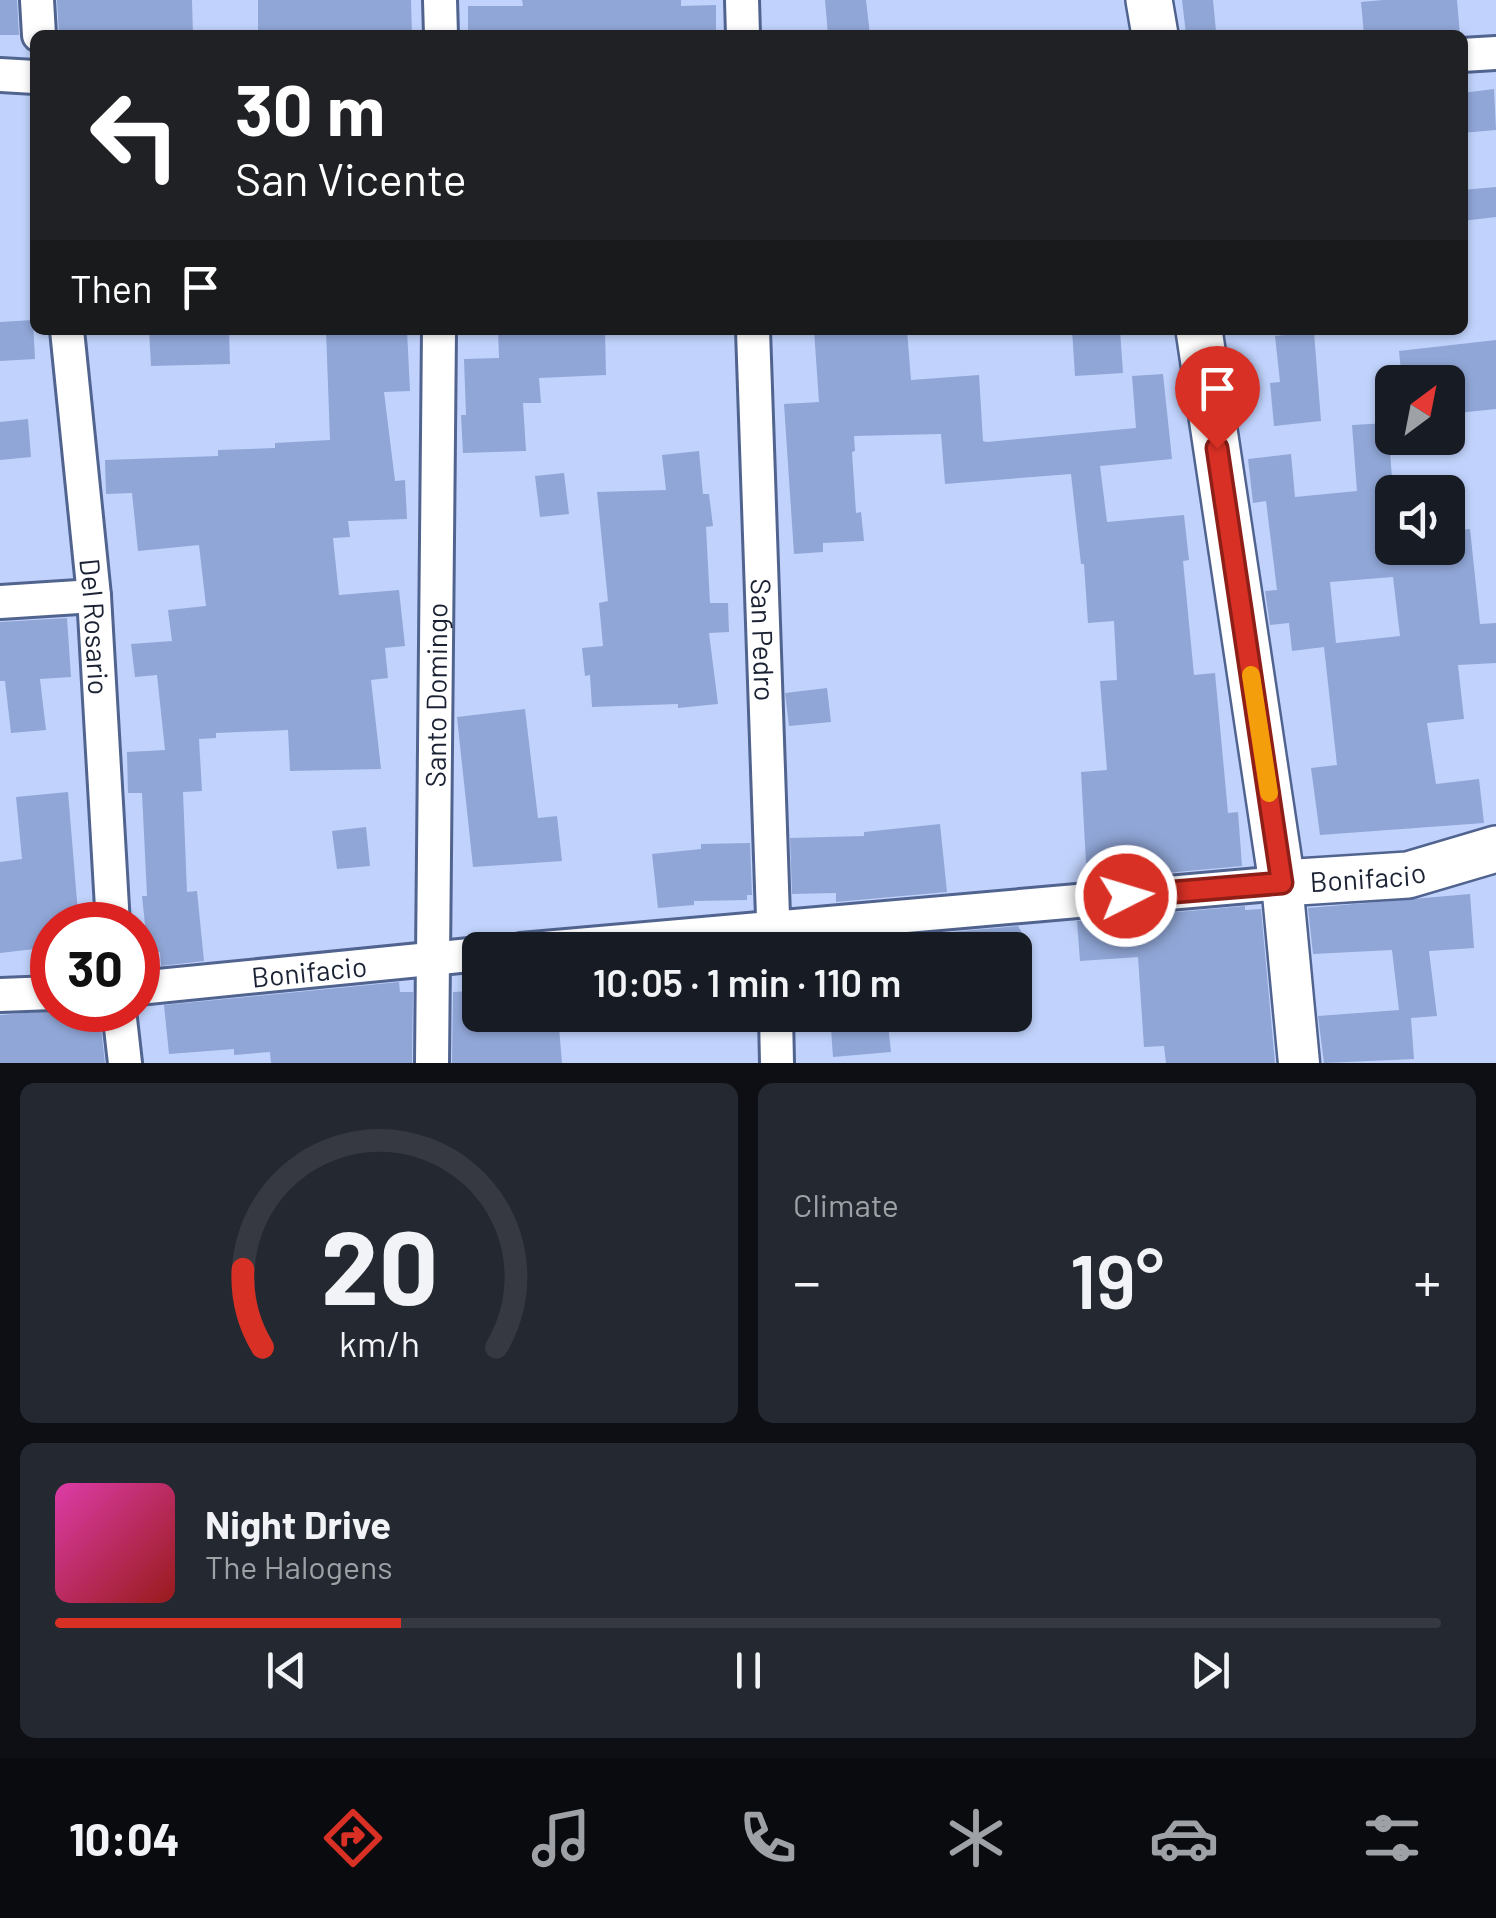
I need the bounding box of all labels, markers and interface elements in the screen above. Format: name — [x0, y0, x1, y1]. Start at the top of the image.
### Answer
text: 30 m — [235, 66, 385, 150]
icon: left — [70, 70, 200, 200]
text: San Vicente — [235, 151, 467, 205]
icon: arrive — [173, 260, 228, 315]
text: Then — [70, 265, 153, 311]
pin — [1175, 346, 1260, 449]
icon: arrive — [1190, 361, 1245, 416]
north arrow — [1375, 365, 1465, 455]
map controls — [1375, 365, 1465, 565]
button: sound — [1375, 475, 1465, 565]
street label: Del Rosario — [73, 557, 117, 696]
street label: San Pedro — [744, 578, 783, 702]
street label: Santo Domingo — [418, 603, 453, 787]
position arrow — [1074, 844, 1178, 948]
street label: Bonifacio — [1309, 854, 1430, 898]
speed limit sign: 30 — [30, 902, 160, 1032]
street label: Bonifacio — [250, 948, 368, 994]
text: 10:05 · 1 min · 110 m — [593, 959, 901, 1005]
text: Climate — [793, 1185, 899, 1223]
text: 20 — [320, 1201, 438, 1326]
text: 19° — [1070, 1234, 1164, 1324]
text: − — [793, 1247, 821, 1313]
text: + — [1413, 1247, 1441, 1313]
text: km/h — [339, 1321, 419, 1364]
text: Night Drive — [205, 1501, 391, 1547]
text: The Halogens — [205, 1547, 393, 1585]
icon: previous — [259, 1643, 314, 1698]
icon: pause — [721, 1643, 776, 1698]
icon: next — [1183, 1643, 1238, 1698]
icon: directions — [318, 1803, 388, 1873]
icon: music — [526, 1803, 596, 1873]
icon: phone — [733, 1803, 803, 1873]
icon: climate — [941, 1803, 1011, 1873]
icon: car — [1149, 1803, 1219, 1873]
icon: filters — [1357, 1803, 1427, 1873]
text: 10:04 — [69, 1811, 180, 1865]

